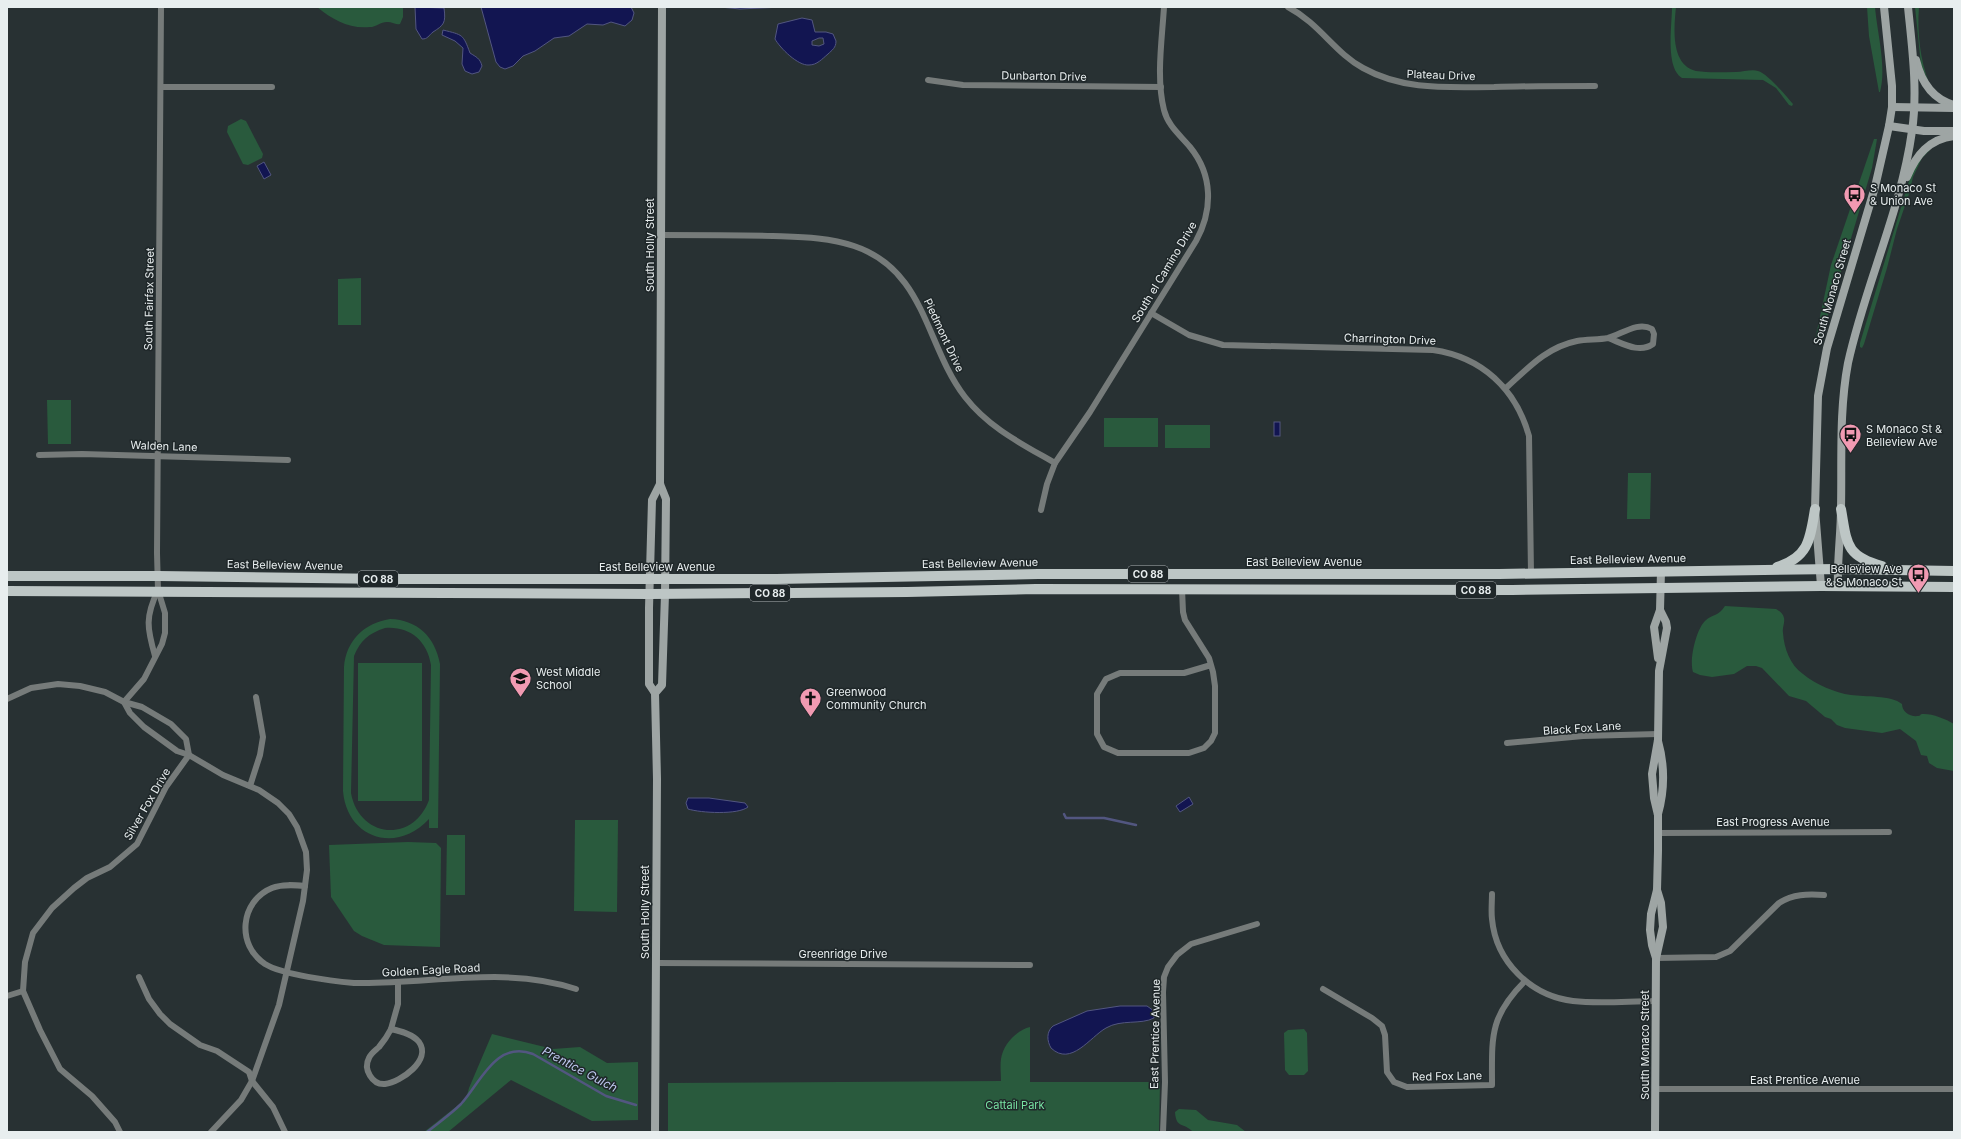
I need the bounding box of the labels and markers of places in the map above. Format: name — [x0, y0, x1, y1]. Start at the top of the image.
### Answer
bus stop icon: S Monaco St & Union Ave — [1841, 181, 1867, 214]
place label: S Monaco St & Union Ave — [1870, 181, 1936, 208]
bus stop icon: S Monaco St & Belleview Ave — [1837, 422, 1863, 455]
place label: S Monaco St & Belleview Ave — [1866, 422, 1942, 449]
place label: Belleview Ave & S Monaco St — [1826, 562, 1902, 589]
bus stop icon: Belleview Ave & S Monaco St — [1905, 562, 1931, 595]
school or university icon: West Middle School — [508, 665, 534, 698]
place label: West Middle School — [536, 665, 600, 692]
church icon: Greenwood Community Church — [798, 685, 824, 718]
place label: Greenwood Community Church — [826, 685, 926, 712]

